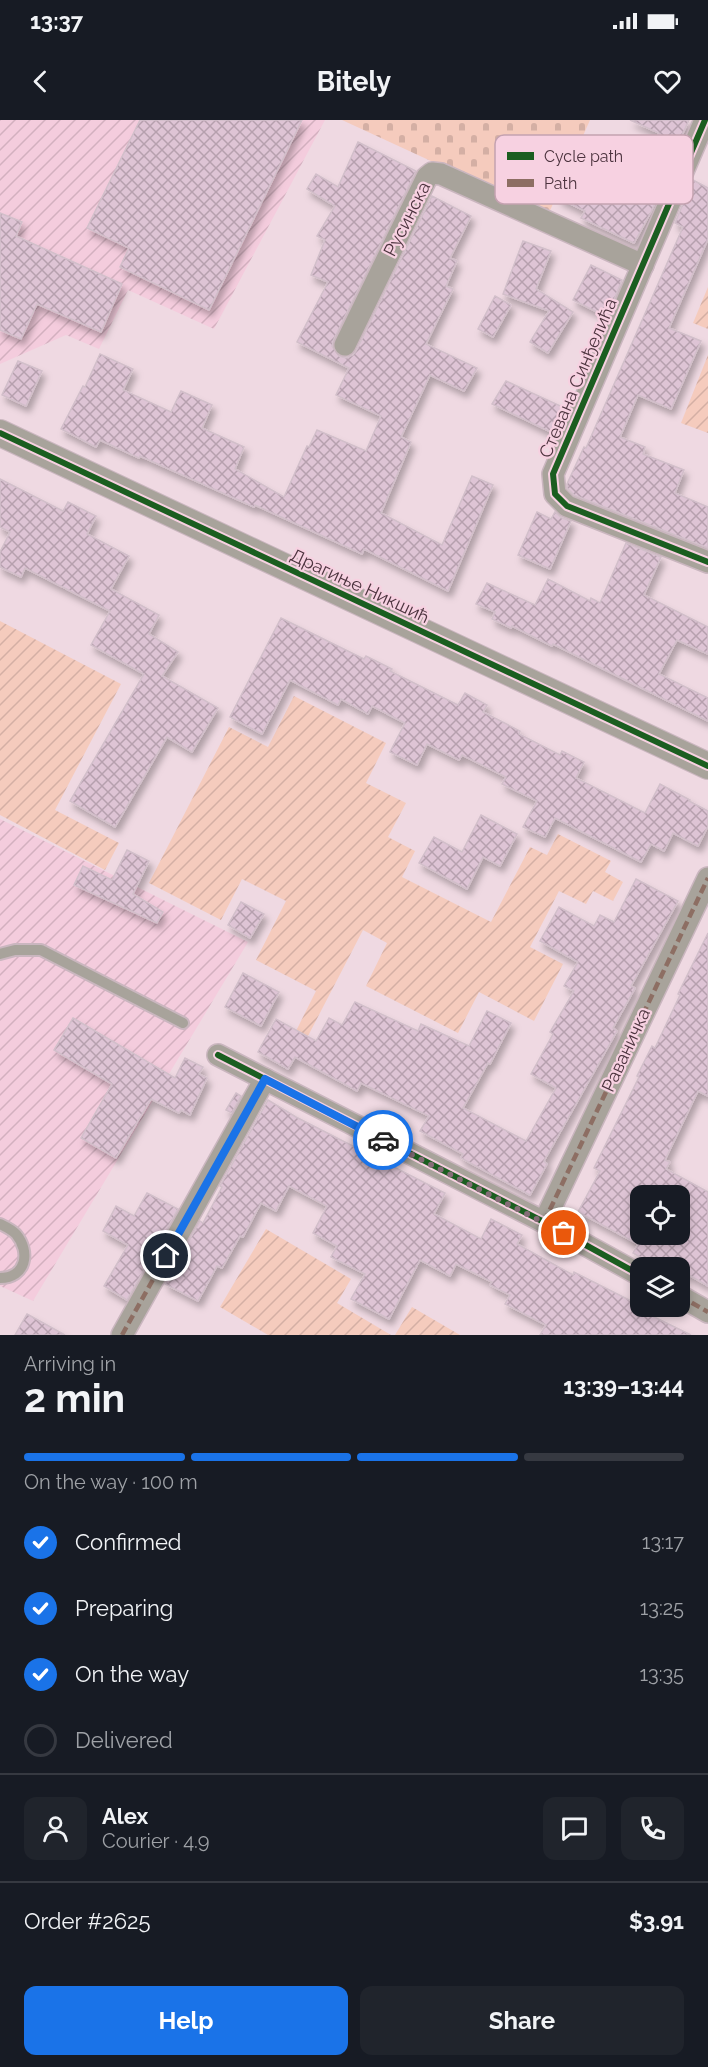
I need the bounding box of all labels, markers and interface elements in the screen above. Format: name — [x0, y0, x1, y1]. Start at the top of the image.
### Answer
text: 13:37 — [30, 8, 83, 34]
icon: back — [24, 65, 57, 98]
icon: heart — [651, 65, 684, 98]
text: Bitely — [317, 66, 391, 97]
legend — [495, 135, 693, 204]
text: Cycle path — [544, 147, 623, 166]
text: Path — [544, 174, 577, 193]
street label: Русинска — [379, 178, 434, 259]
street label: Стевана Синђелића — [534, 295, 621, 461]
street label: Драгиње Никшић — [287, 544, 433, 627]
street label: Раваничка — [597, 1005, 654, 1095]
courier — [353, 1110, 413, 1170]
icon: car — [367, 1124, 400, 1157]
map controls — [630, 1185, 690, 1317]
button: locate — [630, 1185, 690, 1245]
pin — [538, 1207, 589, 1258]
icon: bag — [547, 1216, 580, 1249]
pin — [140, 1230, 191, 1281]
icon: home — [149, 1239, 182, 1272]
button: layers — [630, 1257, 690, 1317]
text: Arriving in — [24, 1352, 116, 1376]
text: 13:39–13:44 — [563, 1373, 684, 1399]
text: 2 min — [24, 1375, 125, 1421]
text: On the way · 100 m — [24, 1470, 198, 1494]
icon: check — [24, 1526, 57, 1559]
text: Confirmed — [75, 1529, 182, 1555]
text: 13:17 — [642, 1530, 684, 1554]
icon: check — [24, 1592, 57, 1625]
text: Preparing — [75, 1595, 173, 1621]
text: 13:25 — [640, 1596, 684, 1620]
icon: check — [24, 1658, 57, 1691]
text: On the way — [75, 1661, 189, 1687]
text: 13:35 — [639, 1662, 684, 1686]
text: Delivered — [75, 1727, 173, 1753]
button: person — [24, 1797, 87, 1860]
button: chat — [543, 1797, 606, 1860]
button: phone — [621, 1797, 684, 1860]
text: Alex — [102, 1803, 148, 1829]
text: Courier · 4.9 — [102, 1829, 210, 1853]
text: Order #2625 — [24, 1908, 150, 1934]
text: $3.91 — [629, 1908, 684, 1934]
button: Help — [24, 1986, 348, 2055]
button: Share — [360, 1986, 684, 2055]

